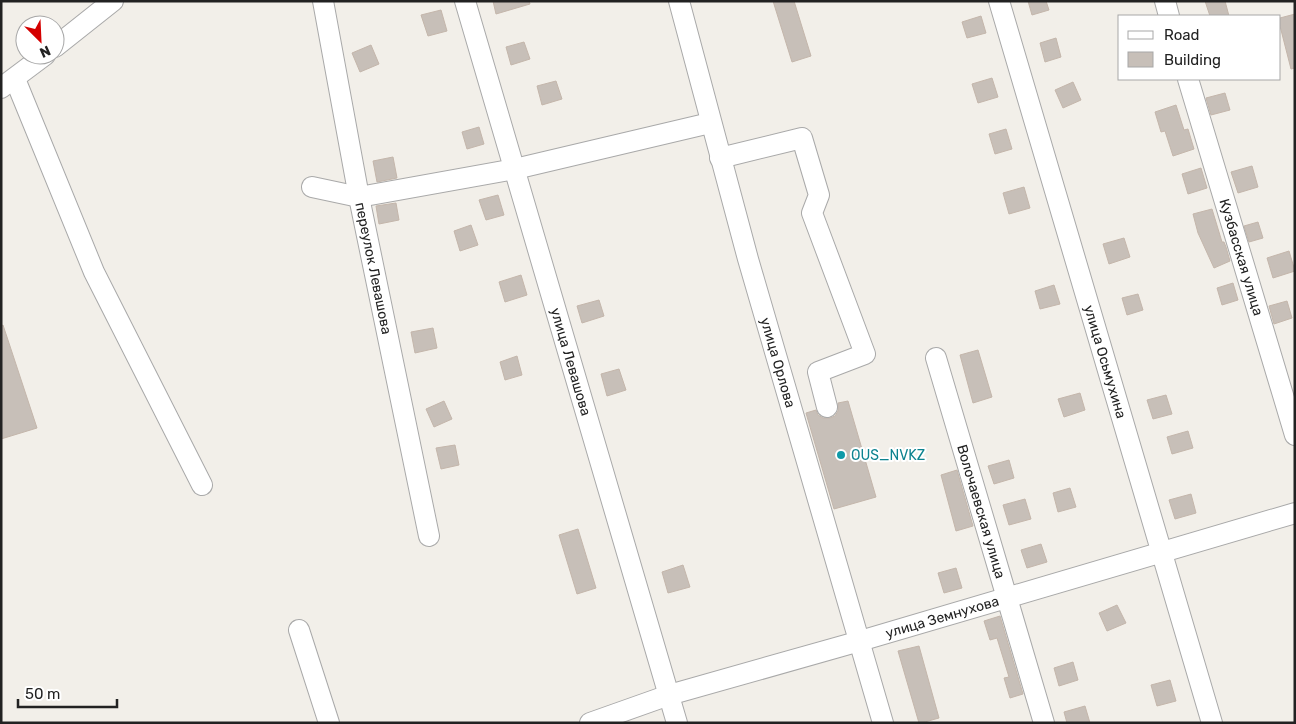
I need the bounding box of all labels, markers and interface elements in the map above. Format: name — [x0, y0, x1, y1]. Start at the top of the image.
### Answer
north arrow — [15, 15, 65, 65]
legend — [1118, 15, 1281, 80]
text: Road — [1164, 26, 1200, 44]
text: N — [37, 42, 53, 61]
text: Building — [1164, 51, 1221, 69]
street label: Кузбасская улица — [1215, 197, 1267, 318]
street label: переулок Левашова — [351, 201, 395, 336]
street label: улица Осьмухина — [1080, 303, 1130, 421]
street label: улица Левашова — [547, 306, 594, 418]
street label: улица Орлова — [756, 316, 799, 410]
street label: Волочаевская улица — [953, 443, 1009, 581]
place label: OUS_NVKZ — [851, 447, 925, 464]
marker: OUS_NVKZ — [835, 449, 847, 461]
street label: улица Земнухова — [884, 593, 1001, 642]
scale bar — [18, 676, 116, 708]
text: 50 m — [25, 685, 60, 703]

